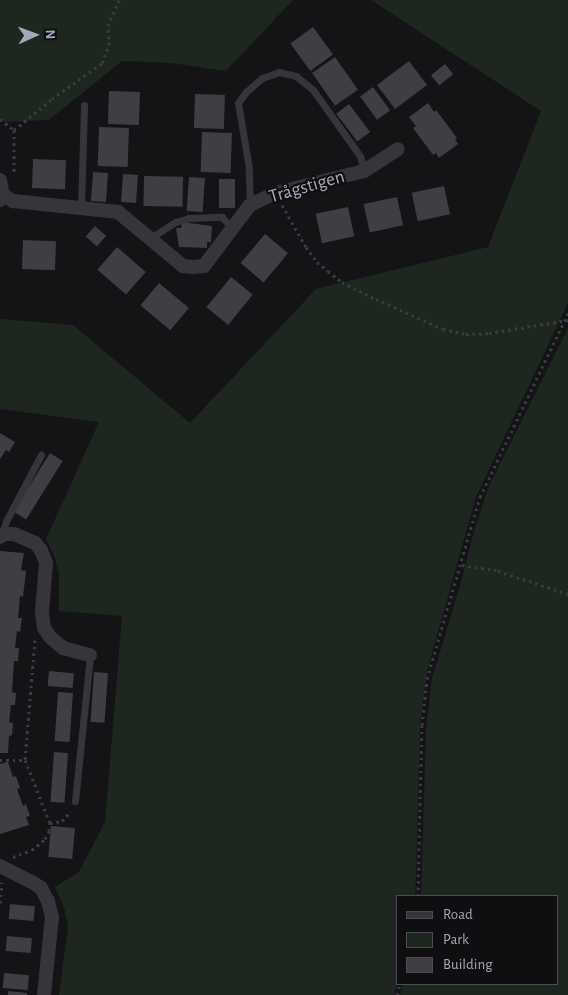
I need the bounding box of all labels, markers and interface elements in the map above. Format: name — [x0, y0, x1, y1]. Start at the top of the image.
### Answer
north arrow — [10, 10, 60, 60]
text: N — [43, 29, 57, 40]
street label: Trågstigen — [267, 165, 347, 209]
legend — [396, 895, 558, 985]
text: Road — [443, 907, 473, 922]
text: Park — [443, 932, 469, 947]
text: Building — [443, 957, 493, 972]

